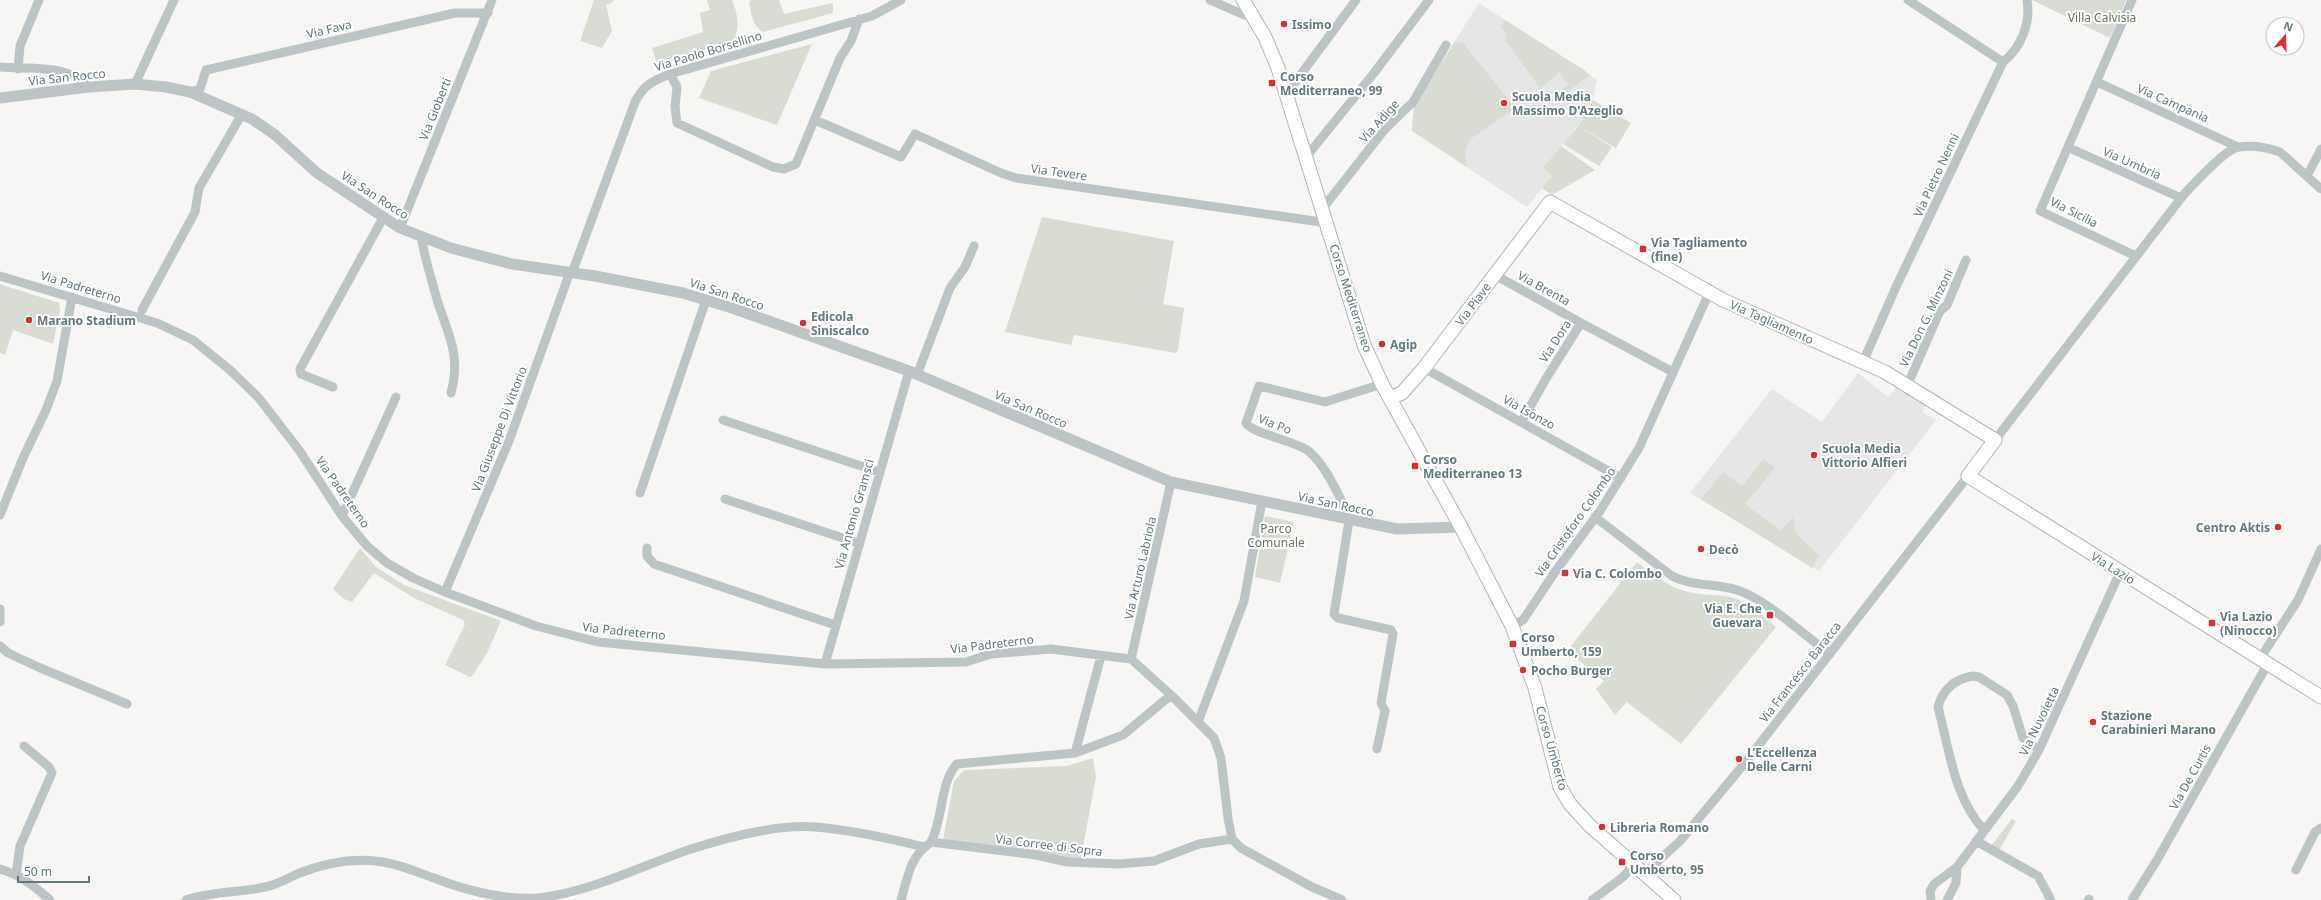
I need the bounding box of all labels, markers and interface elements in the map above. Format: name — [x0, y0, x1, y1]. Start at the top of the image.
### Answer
park label: Villa Calvisia — [2068, 9, 2136, 26]
street label: Via Fava — [305, 16, 353, 42]
place label: Issimo — [1292, 16, 1332, 33]
north arrow — [2265, 16, 2305, 56]
text: N — [2282, 18, 2295, 35]
marker: Issimo — [1279, 19, 1289, 29]
street label: Via Paolo Borsellino — [652, 27, 764, 75]
street label: Via San Rocco — [28, 64, 106, 90]
place label: Corso Mediterraneo, 99 — [1280, 68, 1383, 99]
street label: Via Gioberti — [415, 75, 455, 143]
marker: Corso Mediterraneo, 99 — [1267, 78, 1277, 88]
street label: Via Campania — [2134, 80, 2212, 126]
place label: Scuola Media Massimo D'Azeglio — [1512, 88, 1623, 119]
street label: Via Adige — [1355, 96, 1403, 146]
marker: Scuola Media Massimo D'Azeglio — [1499, 98, 1509, 108]
street label: Via Pietro Nenni — [1909, 130, 1963, 220]
street label: Via Umbria — [2100, 143, 2164, 183]
street label: Via Tevere — [1030, 160, 1089, 184]
street label: Via San Rocco — [338, 167, 412, 223]
street label: Via Sicilia — [2047, 193, 2101, 231]
place label: Via Tagliamento (fine) — [1651, 234, 1747, 265]
street label: Corso Mediterraneo — [1325, 242, 1377, 354]
marker: Via Tagliamento (fine) — [1638, 244, 1648, 254]
street label: Via Don G. Minzoni — [1895, 266, 1957, 370]
street label: Via Padreterno — [38, 267, 124, 307]
street label: Via Brenta — [1515, 267, 1573, 309]
street label: Via San Rocco — [688, 274, 766, 314]
street label: Via Piave — [1451, 279, 1495, 329]
street label: Via Tagliamento — [1727, 296, 1817, 348]
place label: Edicola Siniscalco — [811, 308, 869, 339]
place label: Marano Stadium — [37, 312, 136, 329]
marker: Marano Stadium — [24, 315, 34, 325]
street label: Via Dora — [1535, 316, 1575, 366]
marker: Edicola Siniscalco — [798, 318, 808, 328]
place label: Agip — [1390, 336, 1417, 353]
marker: Agip — [1377, 339, 1387, 349]
street label: Via Giuseppe Di Vittorio — [467, 364, 531, 494]
street label: Via San Rocco — [992, 386, 1070, 432]
street label: Via Isonzo — [1500, 391, 1558, 433]
street label: Via Po — [1256, 410, 1294, 438]
place label: Scuola Media Vittorio Alfieri — [1822, 440, 1907, 471]
marker: Scuola Media Vittorio Alfieri — [1809, 450, 1819, 460]
place label: Corso Mediterraneo 13 — [1423, 451, 1522, 482]
street label: Via Padreterno — [312, 453, 374, 531]
street label: Via Antonio Gramsci — [830, 457, 878, 571]
marker: Corso Mediterraneo 13 — [1410, 461, 1420, 471]
street label: Via Cristoforo Colombo — [1531, 464, 1619, 580]
street label: Via San Rocco — [1296, 488, 1376, 520]
street label: Via Arturo Labriola — [1120, 515, 1160, 621]
place label: Centro Aktis — [2196, 519, 2270, 536]
park label: Parco Comunale — [1247, 520, 1305, 551]
marker: Centro Aktis — [2273, 522, 2283, 532]
place label: Decò — [1709, 541, 1739, 558]
marker: Decò — [1696, 544, 1706, 554]
street label: Via Lazio — [2088, 548, 2138, 588]
place label: Via C. Colombo — [1573, 565, 1662, 582]
marker: Via C. Colombo — [1560, 568, 1570, 578]
place label: Via E. Che Guevara — [1704, 600, 1762, 631]
place label: Via Lazio (Ninocco) — [2220, 608, 2277, 639]
marker: Via E. Che Guevara — [1765, 610, 1775, 620]
street label: Via Padreterno — [581, 618, 667, 644]
street label: Via Francesco Baracca — [1755, 618, 1845, 726]
marker: Via Lazio (Ninocco) — [2207, 618, 2217, 628]
place label: Corso Umberto, 159 — [1521, 629, 1602, 660]
street label: Via Padreterno — [949, 630, 1035, 658]
marker: Corso Umberto, 159 — [1508, 639, 1518, 649]
place label: Pocho Burger — [1531, 662, 1612, 679]
marker: Pocho Burger — [1518, 665, 1528, 675]
street label: Via Nuvoletta — [2015, 683, 2063, 759]
street label: Corso Umberto — [1532, 704, 1572, 792]
place label: Stazione Carabinieri Marano — [2101, 707, 2216, 738]
marker: Stazione Carabinieri Marano — [2088, 717, 2098, 727]
street label: Via De Curtis — [2165, 741, 2215, 813]
place label: L’Eccellenza Delle Carni — [1747, 744, 1817, 775]
marker: L’Eccellenza Delle Carni — [1734, 754, 1744, 764]
place label: Libreria Romano — [1610, 819, 1709, 836]
marker: Libreria Romano — [1597, 822, 1607, 832]
street label: Via Corree di Sopra — [995, 830, 1103, 860]
place label: Corso Umberto, 95 — [1630, 847, 1704, 878]
marker: Corso Umberto, 95 — [1617, 857, 1627, 867]
scale bar — [18, 858, 89, 884]
text: 50 m — [24, 863, 52, 880]

